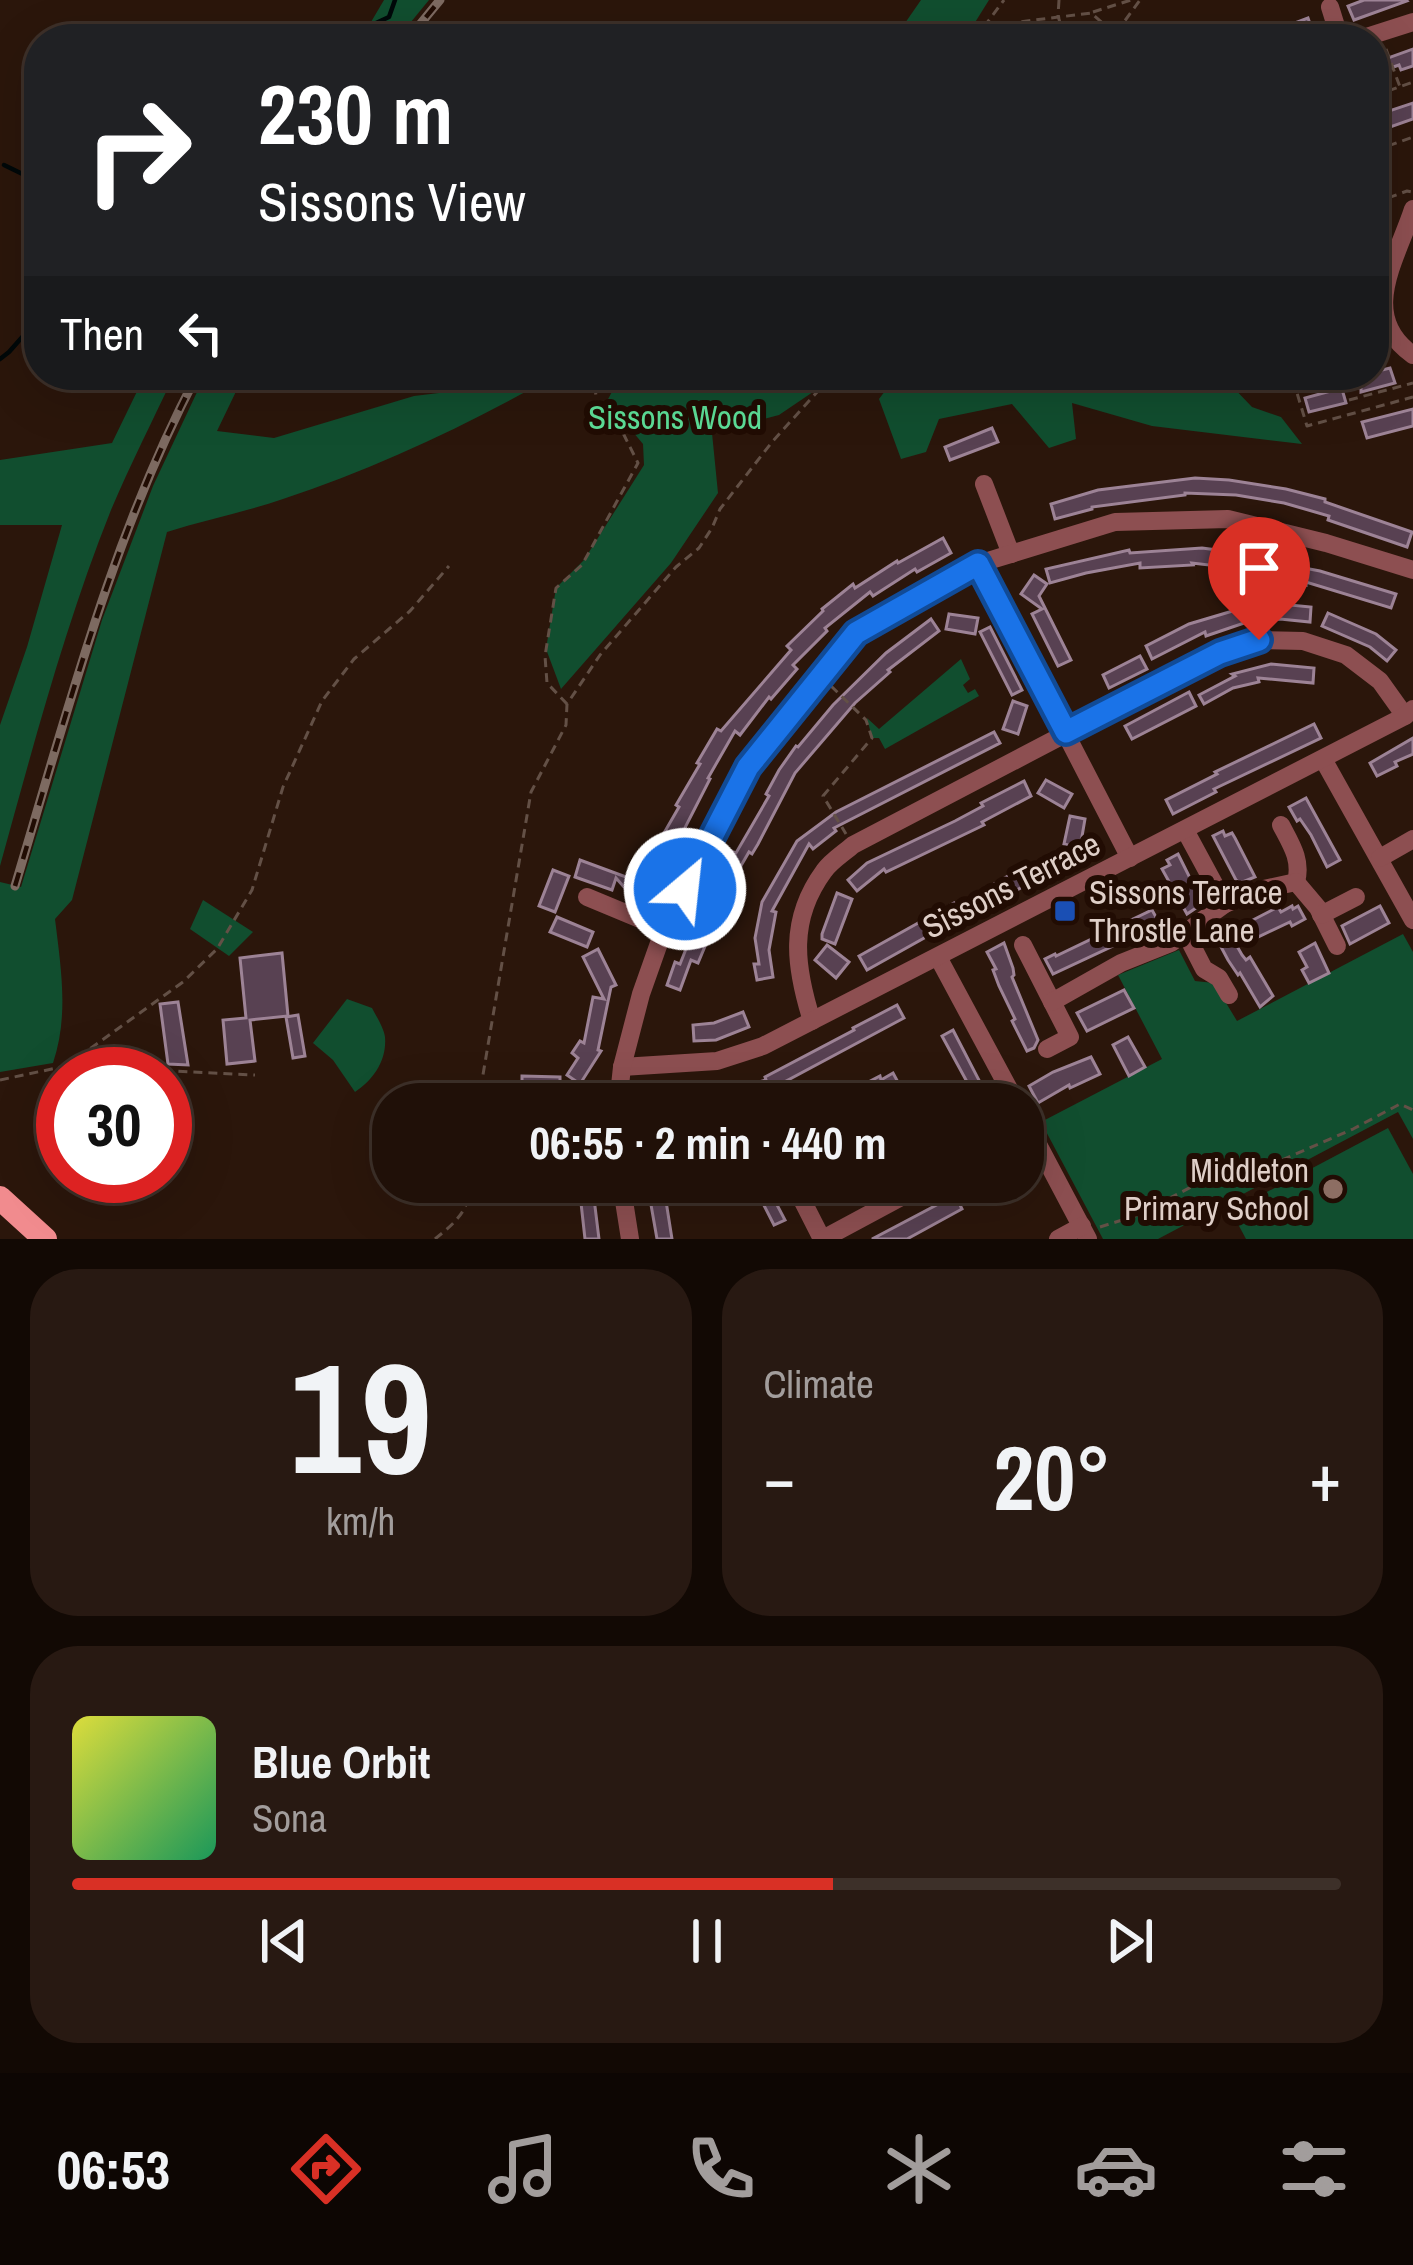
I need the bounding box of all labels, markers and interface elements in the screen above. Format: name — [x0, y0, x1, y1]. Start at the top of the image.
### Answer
text: 230 m — [258, 57, 453, 170]
icon: right — [60, 72, 216, 228]
text: Sissons View — [258, 165, 526, 238]
icon: left — [168, 300, 234, 366]
text: Then — [60, 303, 144, 364]
park label: Sissons Wood — [588, 395, 762, 439]
pin — [1208, 517, 1310, 640]
icon: arrive — [1226, 535, 1292, 601]
street label: Sissons Terrace — [915, 821, 1107, 949]
position arrow — [622, 826, 748, 952]
place label: Sissons Terrace Throstle Lane — [1089, 870, 1283, 952]
marker: Sissons Terrace Throstle Lane — [1052, 898, 1078, 924]
speed limit sign: 30 — [36, 1047, 192, 1203]
text: 06:55 · 2 min · 440 m — [530, 1112, 886, 1173]
place label: Middleton Primary School — [1124, 1148, 1309, 1230]
marker: Middleton Primary School — [1320, 1176, 1346, 1202]
text: 19 — [290, 1312, 432, 1522]
text: Climate — [764, 1358, 874, 1410]
text: 20° — [993, 1417, 1111, 1538]
text: − — [764, 1433, 795, 1522]
text: + — [1309, 1433, 1341, 1522]
text: km/h — [326, 1495, 395, 1547]
text: Blue Orbit — [252, 1731, 430, 1792]
text: Sona — [252, 1792, 327, 1844]
icon: previous — [251, 1908, 317, 1974]
icon: pause — [674, 1908, 740, 1974]
icon: next — [1097, 1908, 1163, 1974]
icon: directions — [284, 2127, 368, 2211]
icon: music — [481, 2127, 565, 2211]
icon: phone — [679, 2127, 763, 2211]
icon: climate — [877, 2127, 961, 2211]
icon: car — [1074, 2127, 1158, 2211]
icon: filters — [1272, 2127, 1356, 2211]
text: 06:53 — [57, 2133, 170, 2206]

